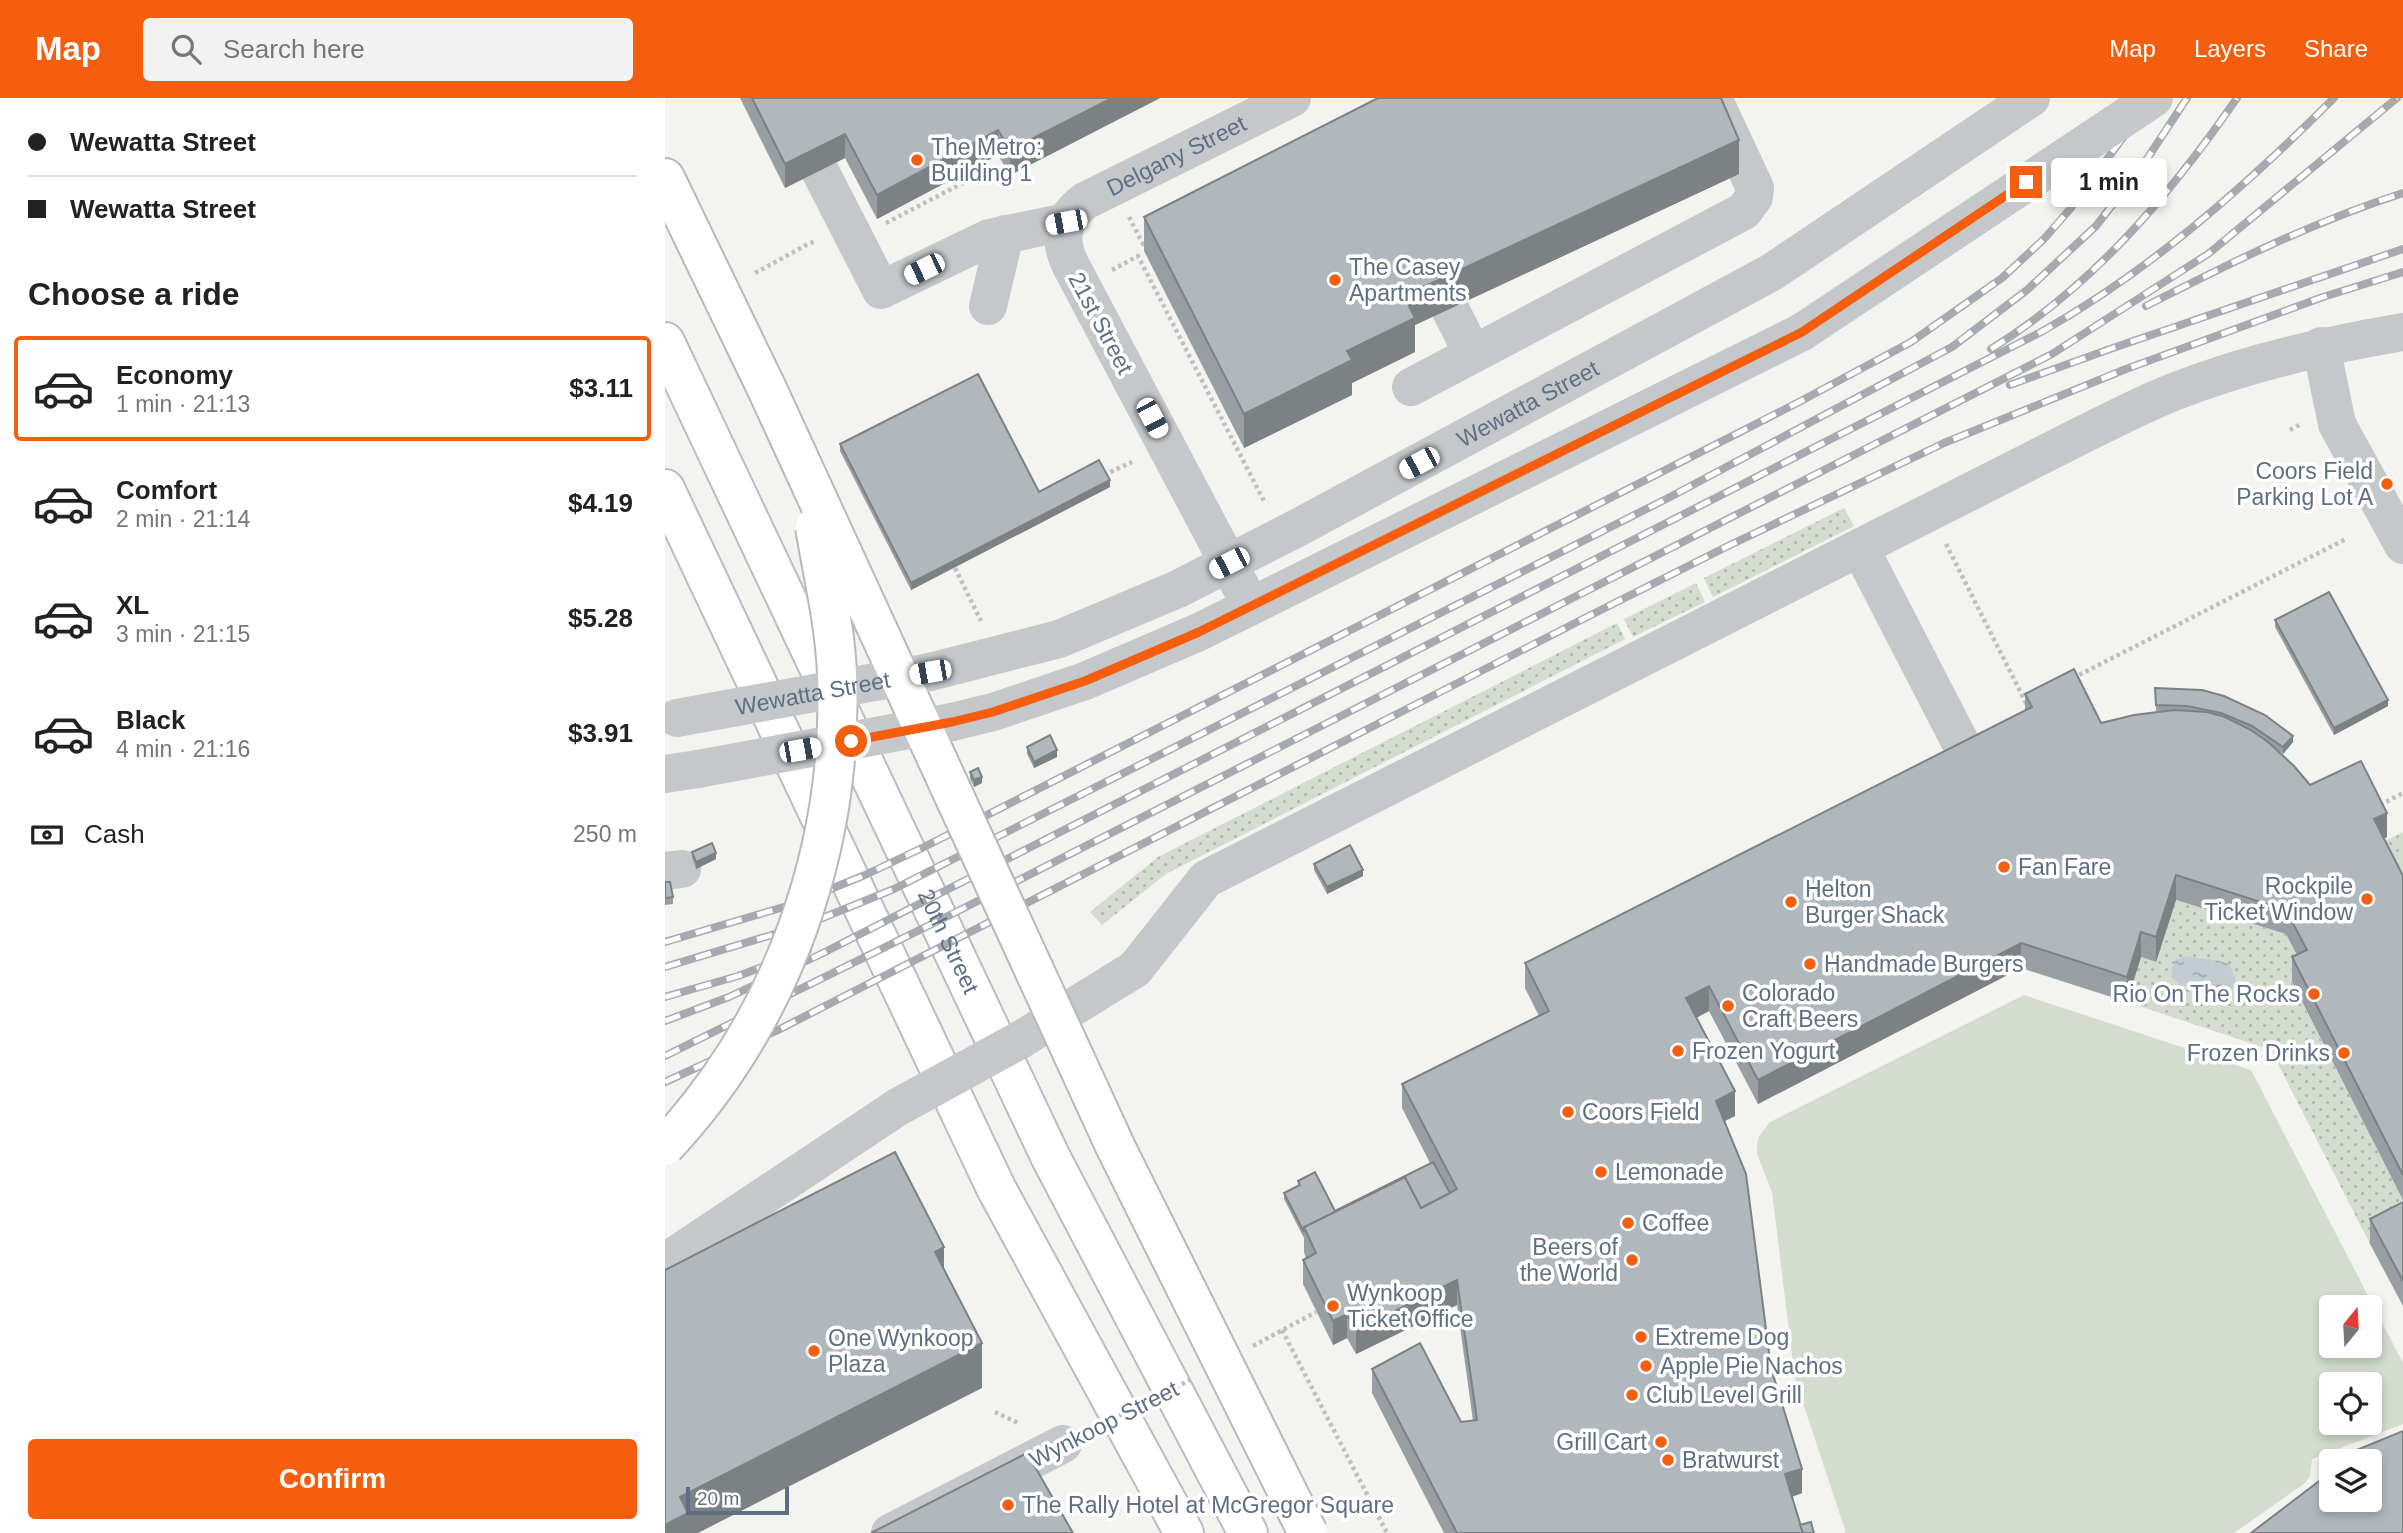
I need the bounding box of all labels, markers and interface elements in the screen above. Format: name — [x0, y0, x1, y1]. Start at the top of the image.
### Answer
search box — [143, 18, 633, 81]
text: Map — [35, 30, 101, 67]
icon: search — [167, 30, 205, 68]
text: Search here — [223, 34, 365, 64]
text: Map — [2109, 35, 2156, 62]
text: Layers — [2194, 35, 2266, 62]
text: Share — [2304, 35, 2368, 62]
street label: Delgany Street — [1102, 110, 1251, 201]
text: Wewatta Street — [70, 127, 256, 157]
place label: The Metro: Building 1 — [931, 134, 1042, 186]
marker: The Metro: Building 1 — [909, 152, 925, 168]
callout: 1 min — [2051, 158, 2166, 206]
route end — [2010, 166, 2042, 198]
text: 1 min — [2079, 169, 2139, 195]
text: Wewatta Street — [70, 194, 256, 224]
car — [1044, 208, 1089, 236]
car — [901, 250, 948, 288]
place label: The Casey Apartments — [1349, 254, 1467, 306]
street label: 21st Street — [1063, 268, 1139, 379]
marker: The Casey Apartments — [1327, 272, 1343, 288]
text: Choose a ride — [28, 276, 240, 312]
street label: Wewatta Street — [1452, 355, 1603, 452]
icon: car — [32, 357, 95, 420]
text: Economy — [116, 360, 233, 390]
text: $3.11 — [569, 373, 633, 403]
text: 1 min · 21:13 — [116, 391, 250, 417]
car — [1133, 395, 1172, 441]
car — [1396, 444, 1443, 482]
place label: Coors Field Parking Lot A — [2236, 458, 2374, 510]
icon: car — [32, 472, 95, 535]
text: Comfort — [116, 475, 217, 505]
marker: Coors Field Parking Lot A — [2379, 476, 2395, 492]
text: $4.19 — [568, 488, 633, 518]
text: 2 min · 21:14 — [116, 506, 250, 532]
car — [1206, 544, 1253, 582]
icon: car — [32, 587, 95, 650]
text: XL — [116, 590, 149, 620]
text: $5.28 — [568, 603, 633, 633]
text: 3 min · 21:15 — [116, 621, 250, 647]
car — [908, 658, 953, 686]
street label: Wewatta Street — [733, 666, 893, 720]
icon: car — [32, 702, 95, 765]
text: Black — [116, 705, 185, 735]
text: $3.91 — [568, 718, 633, 748]
route start — [835, 725, 867, 757]
text: 4 min · 21:16 — [116, 736, 250, 762]
car — [778, 736, 823, 764]
icon: cash — [28, 816, 66, 854]
text: Cash — [84, 819, 145, 849]
text: 250 m — [573, 821, 637, 847]
place label: Fan Fare — [2018, 854, 2111, 880]
marker: Fan Fare — [1996, 859, 2012, 875]
place label: Rockpile Ticket Window — [2204, 873, 2353, 925]
place label: Helton Burger Shack — [1805, 876, 1945, 928]
street label: 20th Street — [913, 885, 985, 998]
marker: Rockpile Ticket Window — [2359, 891, 2375, 907]
marker: Helton Burger Shack — [1783, 894, 1799, 910]
place label: Handmade Burgers — [1824, 951, 2023, 977]
marker: Handmade Burgers — [1802, 956, 1818, 972]
place label: Colorado Craft Beers — [1742, 980, 1858, 1032]
place label: Rio On The Rocks — [2113, 981, 2300, 1007]
marker: Rio On The Rocks — [2306, 986, 2322, 1002]
marker: Colorado Craft Beers — [1720, 998, 1736, 1014]
place label: Frozen Yogurt — [1692, 1038, 1836, 1064]
place label: Frozen Drinks — [2187, 1040, 2330, 1066]
marker: Frozen Yogurt — [1670, 1043, 1686, 1059]
marker: Frozen Drinks — [2336, 1045, 2352, 1061]
place label: Coors Field — [1582, 1099, 1700, 1125]
marker: Coors Field — [1560, 1104, 1576, 1120]
place label: Lemonade — [1615, 1159, 1724, 1185]
marker: Lemonade — [1593, 1164, 1609, 1180]
place label: Coffee — [1642, 1210, 1709, 1236]
marker: Coffee — [1620, 1215, 1636, 1231]
place label: Beers of the World — [1520, 1234, 1619, 1286]
marker: Beers of the World — [1624, 1252, 1640, 1268]
place label: Wynkoop Ticket Office — [1347, 1280, 1474, 1332]
north arrow — [2319, 1295, 2382, 1358]
map controls — [2319, 1295, 2382, 1512]
marker: Wynkoop Ticket Office — [1325, 1298, 1341, 1314]
place label: Extreme Dog — [1655, 1324, 1789, 1350]
place label: One Wynkoop Plaza — [828, 1325, 974, 1377]
marker: Extreme Dog — [1633, 1329, 1649, 1345]
marker: One Wynkoop Plaza — [806, 1343, 822, 1359]
place label: Apple Pie Nachos — [1660, 1353, 1843, 1379]
marker: Apple Pie Nachos — [1638, 1358, 1654, 1374]
button: locate — [2319, 1372, 2382, 1435]
street label: Wynkoop Street — [1025, 1375, 1183, 1473]
place label: Club Level Grill — [1646, 1382, 1802, 1408]
marker: Club Level Grill — [1624, 1387, 1640, 1403]
place label: Grill Cart — [1556, 1429, 1648, 1455]
marker: Grill Cart — [1653, 1434, 1669, 1450]
button: Confirm — [28, 1439, 637, 1519]
place label: Bratwurst — [1682, 1447, 1780, 1473]
button: layers — [2319, 1449, 2382, 1512]
marker: Bratwurst — [1660, 1452, 1676, 1468]
scale bar — [686, 1484, 789, 1516]
text: 20 m — [697, 1488, 739, 1509]
place label: The Rally Hotel at McGregor Square — [1022, 1492, 1394, 1518]
marker: The Rally Hotel at McGregor Square — [1000, 1497, 1016, 1513]

